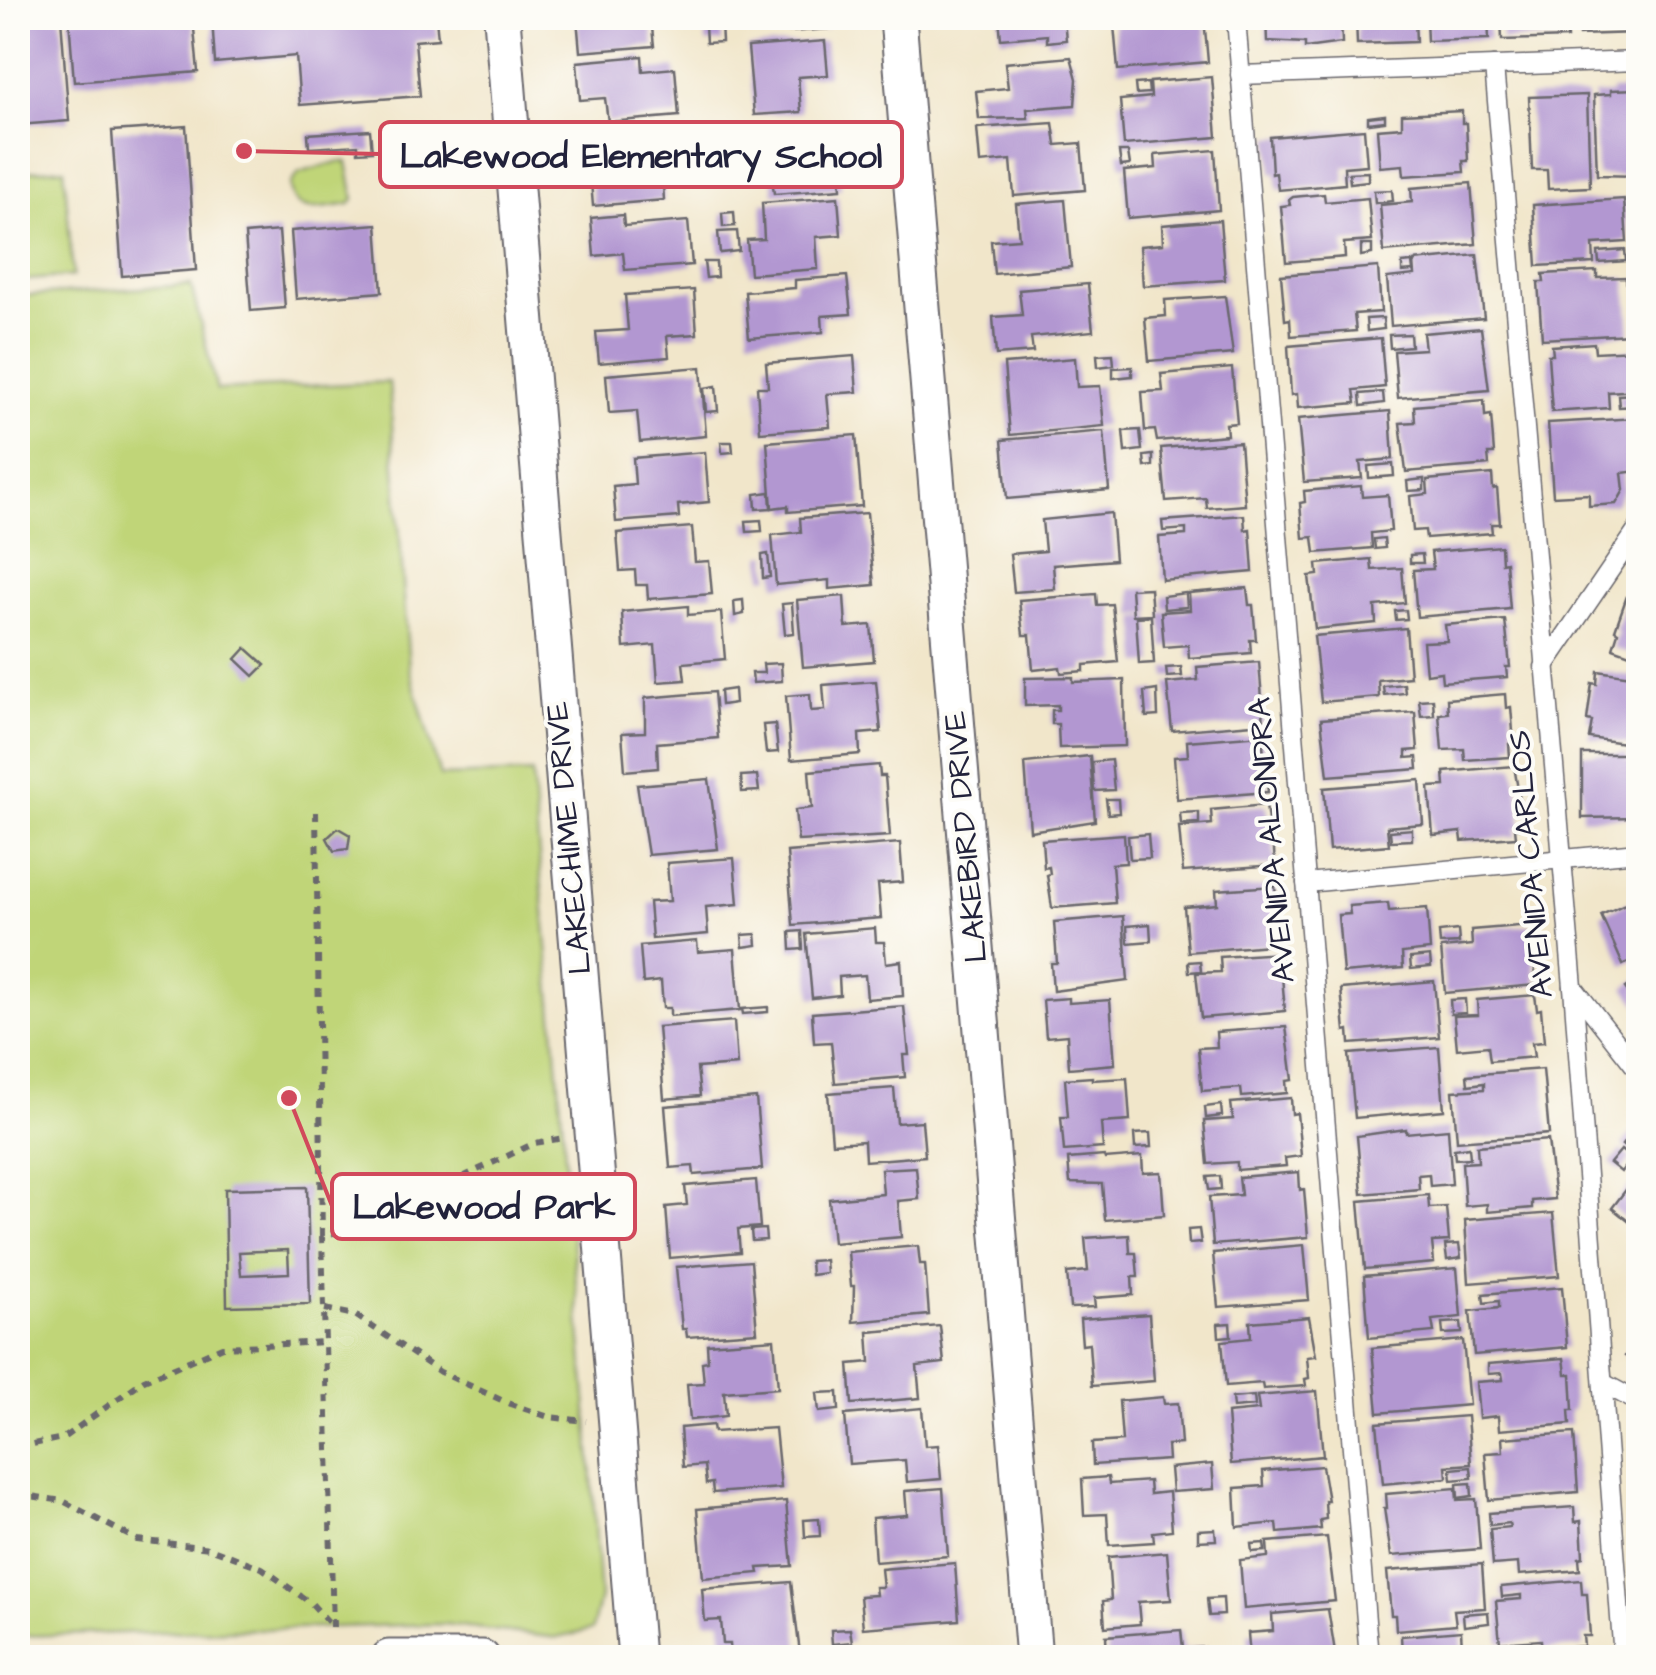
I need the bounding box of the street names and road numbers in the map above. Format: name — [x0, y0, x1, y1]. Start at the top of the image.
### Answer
street label: AVENIDA ALONDRA — [1237, 695, 1307, 985]
street label: LAKECHIME DRIVE — [535, 700, 603, 976]
street label: LAKEBIRD DRIVE — [933, 709, 999, 965]
street label: AVENIDA CARLOS — [1497, 728, 1565, 1000]

